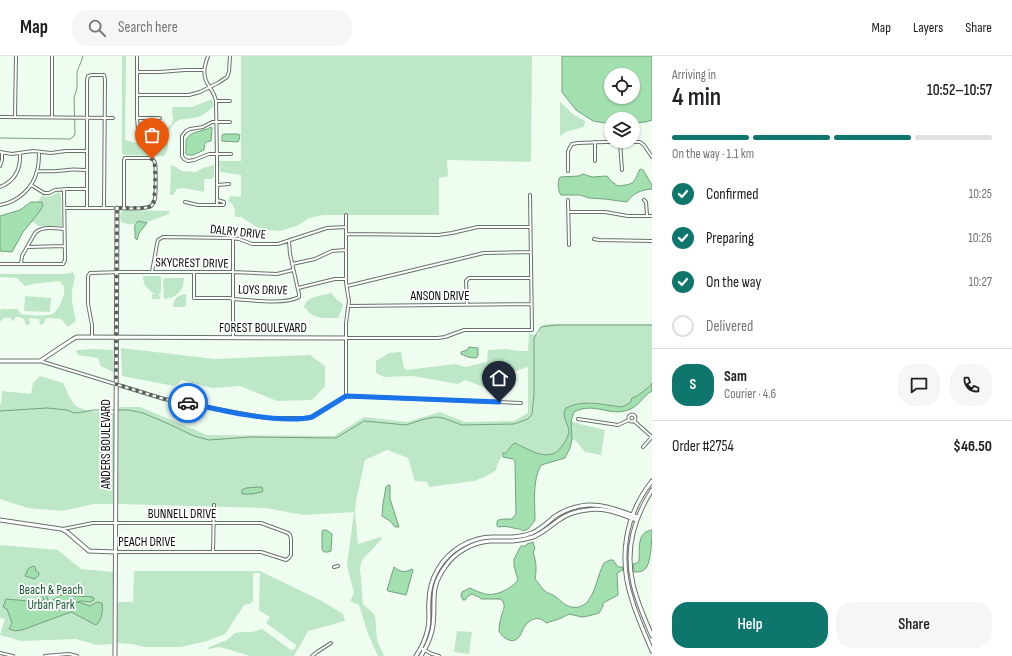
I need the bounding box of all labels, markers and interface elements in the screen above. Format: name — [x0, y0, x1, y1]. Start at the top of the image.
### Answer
search box — [72, 10, 352, 46]
text: Map — [20, 16, 48, 39]
icon: search — [86, 17, 108, 39]
text: Search here — [118, 18, 178, 37]
text: Map — [871, 19, 891, 36]
text: Layers — [913, 19, 943, 36]
text: Share — [965, 19, 992, 36]
text: Arriving in — [672, 67, 716, 83]
map controls — [604, 68, 640, 148]
button: locate — [604, 68, 640, 104]
text: 10:52–10:57 — [927, 81, 992, 100]
text: 4 min — [672, 82, 721, 113]
button: layers — [604, 112, 640, 148]
pin — [135, 118, 169, 159]
icon: bag — [141, 124, 163, 146]
text: On the way · 1.1 km — [672, 146, 754, 162]
icon: check — [672, 183, 694, 205]
text: Confirmed — [706, 185, 759, 204]
text: 10:25 — [969, 186, 992, 202]
street label: DALRY DRIVE — [209, 221, 267, 243]
icon: check — [672, 227, 694, 249]
text: Preparing — [706, 229, 754, 248]
text: 10:26 — [968, 230, 992, 246]
street label: SKYCREST DRIVE — [155, 254, 229, 272]
icon: check — [672, 271, 694, 293]
text: On the way — [706, 273, 761, 292]
text: 10:27 — [969, 274, 992, 290]
street label: LOYS DRIVE — [238, 282, 288, 298]
street label: ANSON DRIVE — [409, 288, 470, 304]
text: Delivered — [706, 317, 753, 336]
street label: FOREST BOULEVARD — [219, 320, 307, 336]
pin — [482, 361, 516, 402]
button: chat — [898, 364, 940, 406]
button: phone — [950, 364, 992, 406]
icon: home — [488, 367, 510, 389]
text: Sam — [724, 367, 747, 386]
text: S — [690, 375, 696, 394]
courier — [168, 383, 208, 423]
text: Courier · 4.6 — [724, 386, 776, 402]
icon: car — [177, 392, 199, 414]
street label: ANDERS BOULEVARD — [98, 399, 114, 490]
text: Order #2754 — [672, 437, 734, 456]
text: $46.50 — [953, 437, 992, 456]
street label: BUNNELL DRIVE — [148, 506, 216, 522]
street label: PEACH DRIVE — [118, 534, 176, 550]
park label: Beach & Peach Urban Park — [19, 582, 83, 613]
button: Help — [672, 602, 828, 648]
button: Share — [836, 602, 992, 648]

